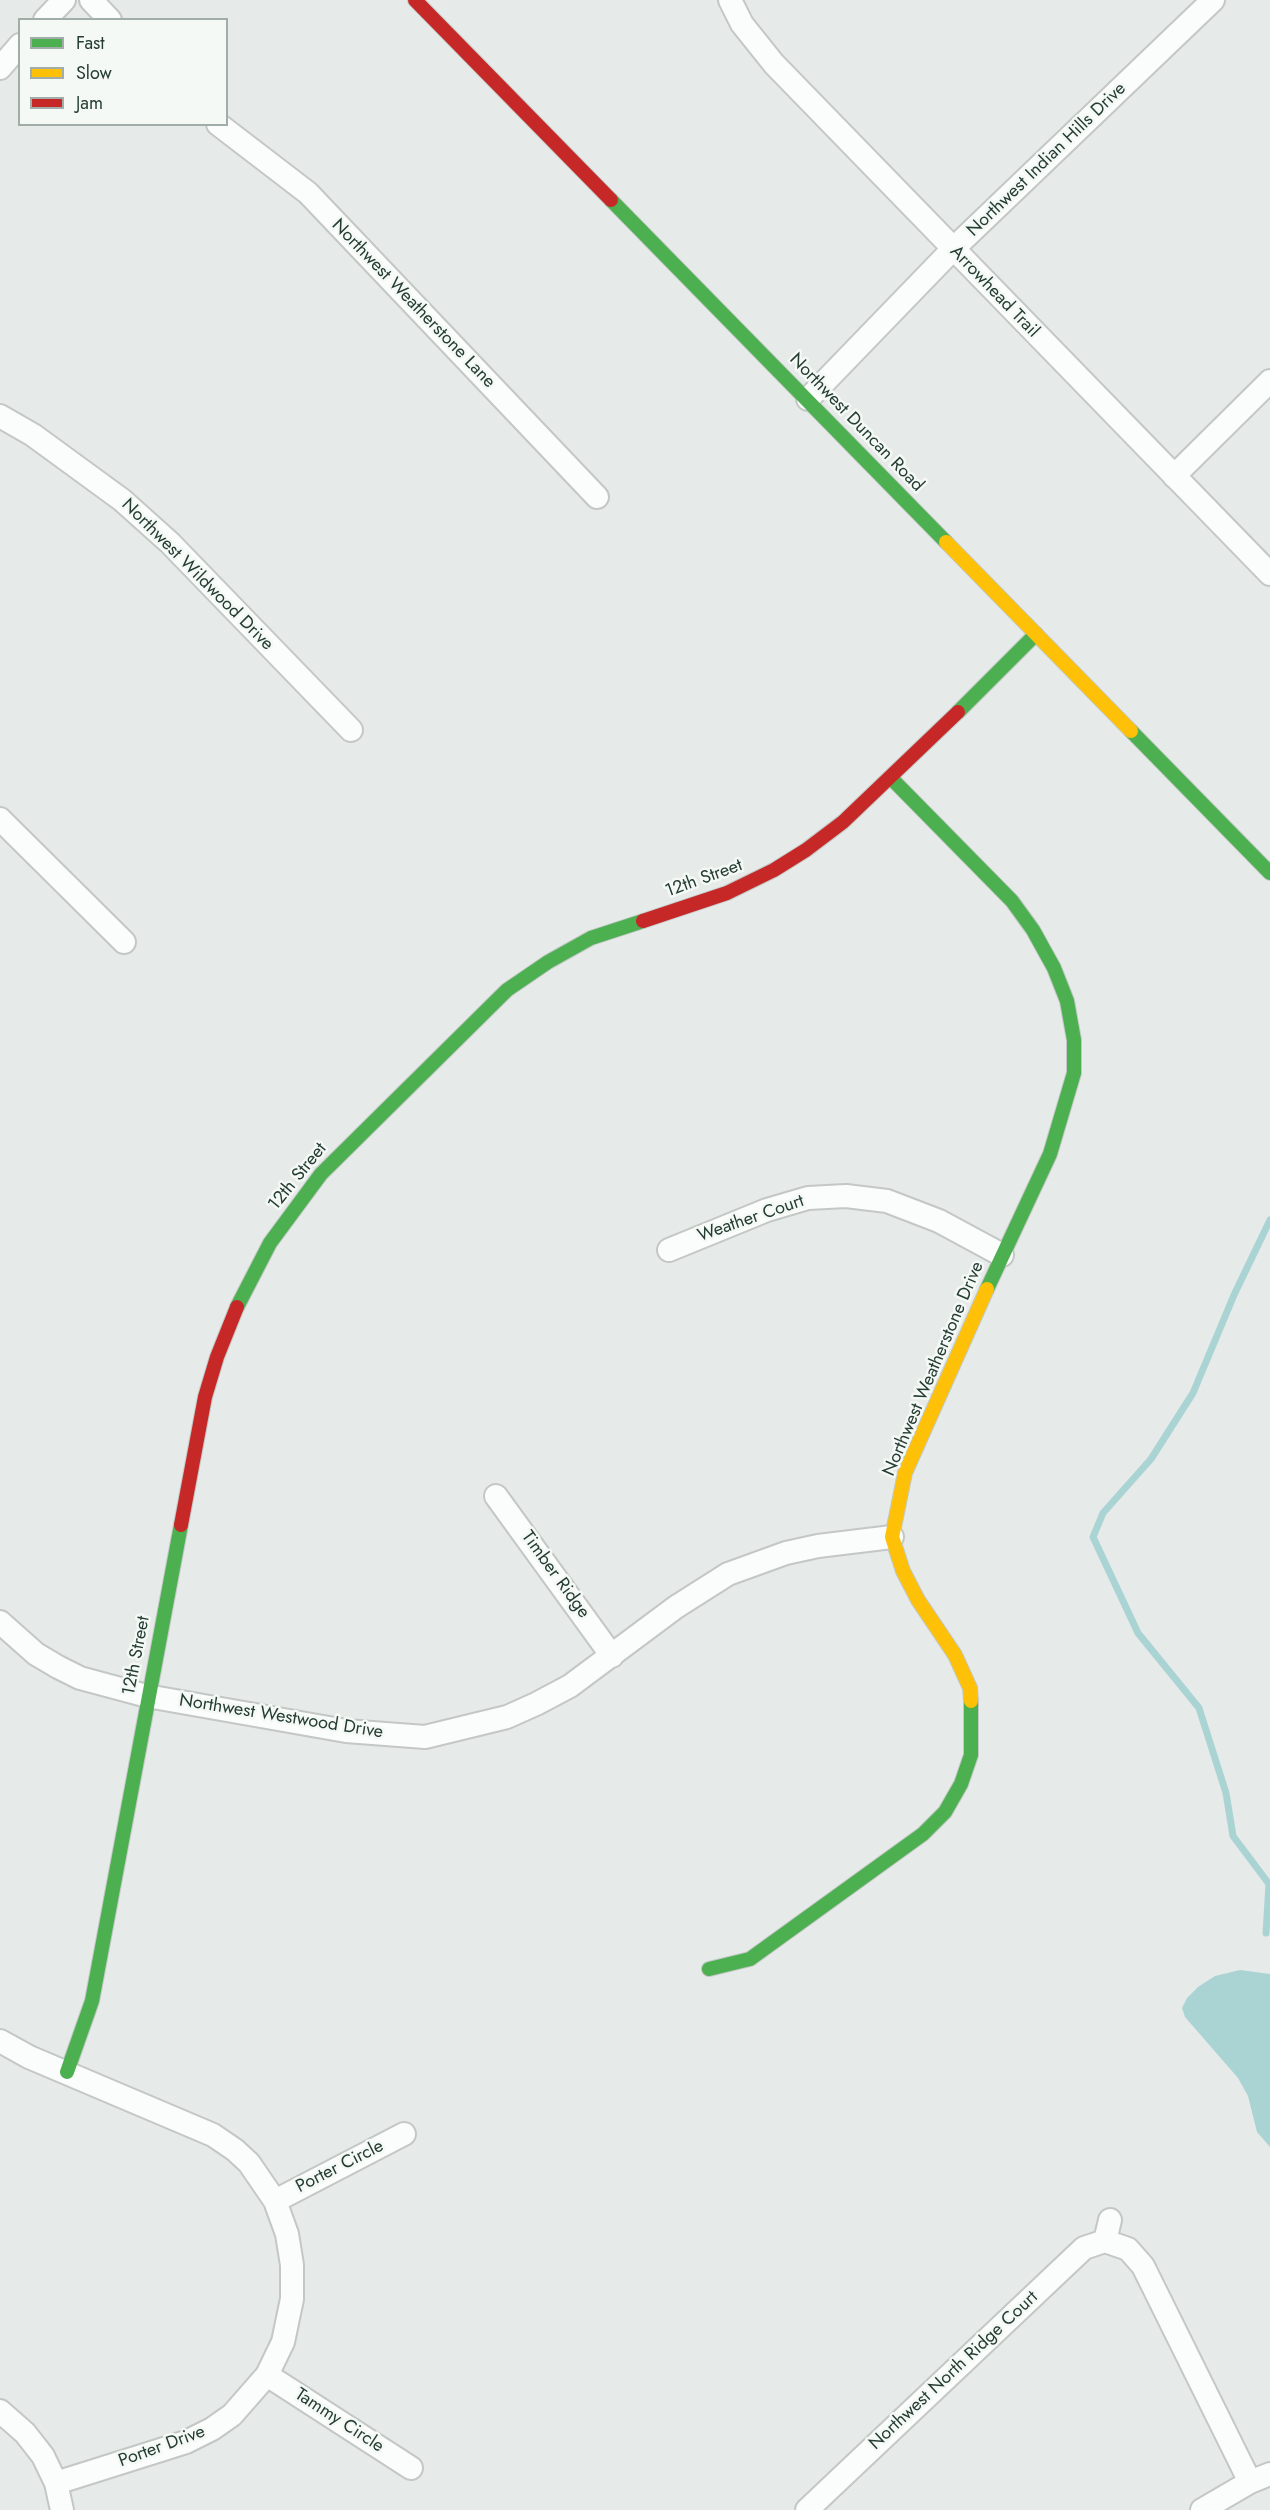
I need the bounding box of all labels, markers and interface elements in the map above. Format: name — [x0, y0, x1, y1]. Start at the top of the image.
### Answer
legend — [18, 18, 228, 126]
text: Fast — [76, 30, 105, 56]
text: Slow — [76, 60, 112, 86]
street label: Northwest Indian Hills Drive — [963, 78, 1131, 242]
text: Jam — [76, 90, 103, 116]
street label: Northwest Weatherstone Lane — [327, 215, 499, 393]
street label: Arrowhead Trail — [945, 242, 1043, 342]
street label: Northwest Duncan Road — [784, 349, 928, 497]
street label: Northwest Wildwood Drive — [117, 495, 277, 655]
street label: 12th Street — [663, 855, 745, 903]
street label: 12th Street — [264, 1139, 332, 1215]
street label: Weather Court — [695, 1191, 807, 1247]
street label: Northwest Weatherstone Drive — [879, 1259, 989, 1479]
street label: Timber Ridge — [516, 1527, 594, 1623]
street label: 12th Street — [119, 1614, 155, 1698]
street label: Northwest Westwood Drive — [177, 1690, 385, 1744]
street label: Porter Circle — [293, 2136, 387, 2198]
street label: Northwest North Ridge Court — [865, 2287, 1043, 2455]
street label: Tammy Circle — [291, 2384, 387, 2458]
street label: Porter Drive — [116, 2421, 208, 2473]

